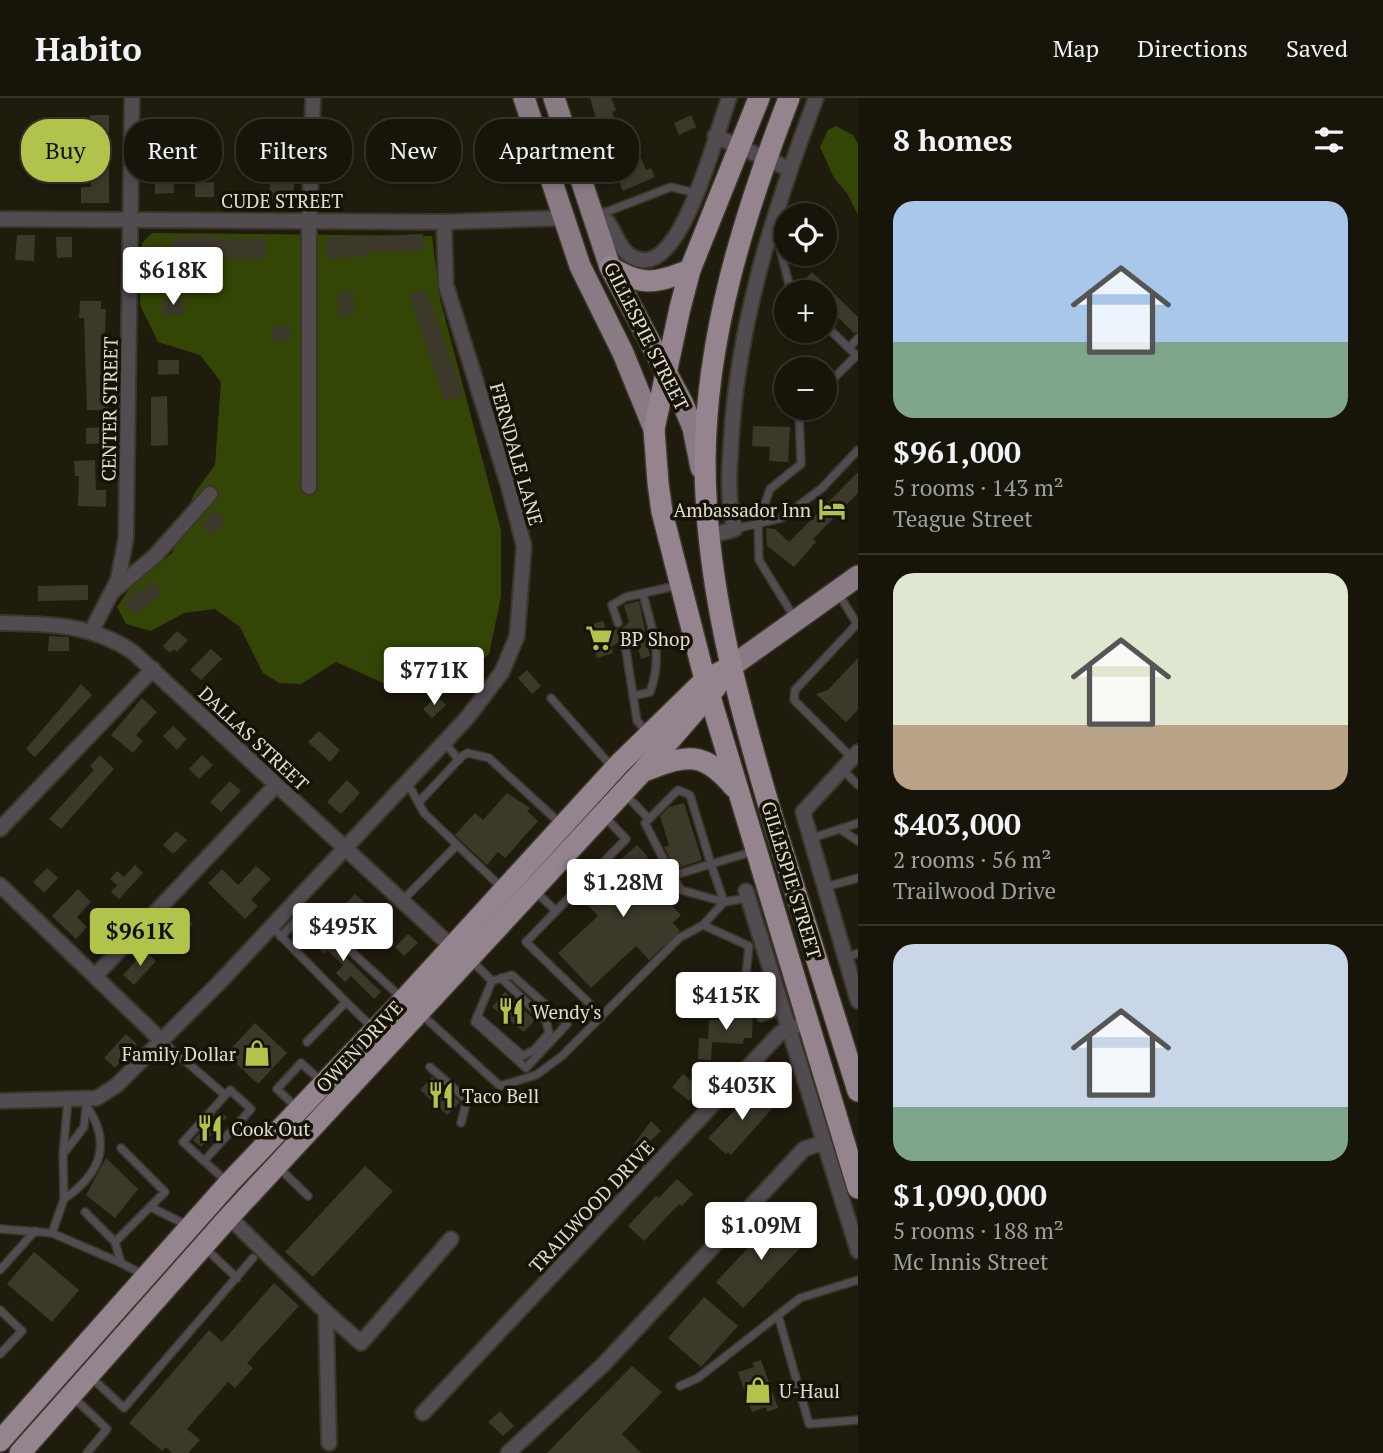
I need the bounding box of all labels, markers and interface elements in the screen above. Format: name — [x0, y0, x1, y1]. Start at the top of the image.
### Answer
text: Habito — [35, 27, 142, 70]
text: Map — [1053, 32, 1099, 64]
text: Directions — [1137, 32, 1248, 64]
text: Saved — [1286, 32, 1348, 64]
chip: Buy — [21, 119, 110, 182]
chip: Rent — [124, 119, 222, 182]
chip: Filters — [236, 119, 352, 182]
chip: New — [366, 119, 461, 182]
chip: Apartment — [475, 119, 639, 182]
text: 8 homes — [893, 120, 1012, 160]
icon: filters — [1310, 121, 1348, 159]
street label: CUDE STREET — [221, 188, 343, 213]
map controls — [774, 203, 837, 420]
button: locate — [774, 203, 837, 266]
icon: home — [1058, 247, 1184, 373]
pin: $618K — [124, 248, 222, 307]
text: $618K — [139, 254, 207, 285]
street label: GILLESPIE STREET — [599, 257, 695, 415]
button: + — [774, 280, 837, 343]
street label: CENTER STREET — [95, 336, 123, 482]
button: − — [774, 357, 837, 420]
street label: FERNDALE LANE — [485, 380, 549, 528]
text: $961,000 — [893, 432, 1021, 472]
text: 5 rooms · 143 m² — [893, 472, 1064, 503]
hotel icon: Ambassador Inn — [817, 494, 847, 524]
place label: Ambassador Inn — [673, 497, 811, 522]
text: Teague Street — [893, 503, 1033, 534]
icon: home — [1058, 619, 1184, 745]
supermarket icon: BP Shop — [584, 623, 614, 653]
place label: BP Shop — [620, 626, 690, 651]
pin: $771K — [385, 648, 483, 707]
text: $771K — [400, 654, 468, 685]
street label: DALLAS STREET — [194, 680, 315, 796]
street label: GILLESPIE STREET — [756, 798, 828, 962]
text: $403,000 — [893, 804, 1021, 844]
text: 2 rooms · 56 m² — [893, 844, 1052, 875]
pin: $1.28M — [566, 860, 680, 919]
text: $1.28M — [583, 866, 663, 897]
text: Trailwood Drive — [893, 875, 1056, 906]
pin: $495K — [294, 904, 392, 963]
pin: $961K — [91, 908, 189, 968]
text: $495K — [309, 910, 377, 941]
text: $961K — [106, 915, 174, 946]
pin: $415K — [677, 972, 775, 1032]
text: $415K — [692, 979, 760, 1010]
icon: home — [1058, 990, 1184, 1116]
street label: OWEN DRIVE — [310, 995, 408, 1097]
restaurant icon: Wendy's — [496, 996, 526, 1026]
place label: Wendy's — [532, 999, 601, 1024]
shop icon: Family Dollar — [242, 1038, 272, 1068]
place label: Family Dollar — [122, 1041, 237, 1066]
pin: $403K — [693, 1062, 791, 1122]
text: $403K — [708, 1069, 776, 1100]
restaurant icon: Taco Bell — [426, 1080, 456, 1110]
place label: Taco Bell — [462, 1083, 539, 1108]
restaurant icon: Cook Out — [195, 1113, 225, 1143]
place label: Cook Out — [231, 1116, 310, 1141]
street label: TRAILWOOD DRIVE — [523, 1134, 659, 1278]
text: $1,090,000 — [893, 1175, 1047, 1215]
pin: $1.09M — [704, 1202, 818, 1262]
text: $1.09M — [721, 1209, 801, 1240]
text: 5 rooms · 188 m² — [893, 1215, 1064, 1246]
text: Mc Innis Street — [893, 1246, 1049, 1277]
shop icon: U-Haul — [743, 1375, 773, 1405]
place label: U-Haul — [779, 1378, 840, 1403]

